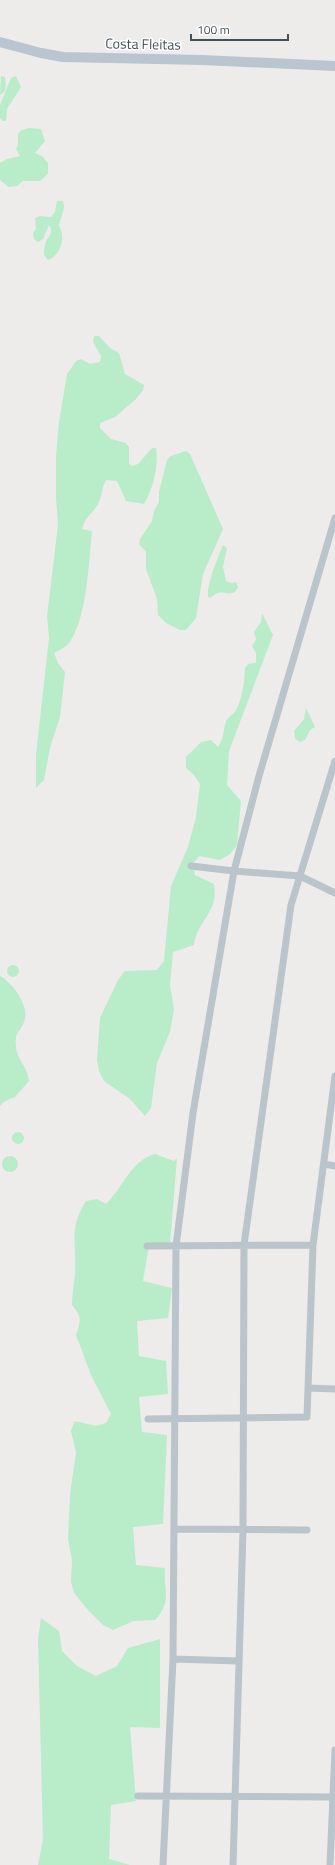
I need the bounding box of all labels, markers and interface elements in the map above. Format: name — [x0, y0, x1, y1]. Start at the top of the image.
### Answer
scale bar — [191, 16, 288, 42]
text: 100 m — [197, 20, 230, 39]
street label: Costa Fleitas — [105, 32, 181, 55]

